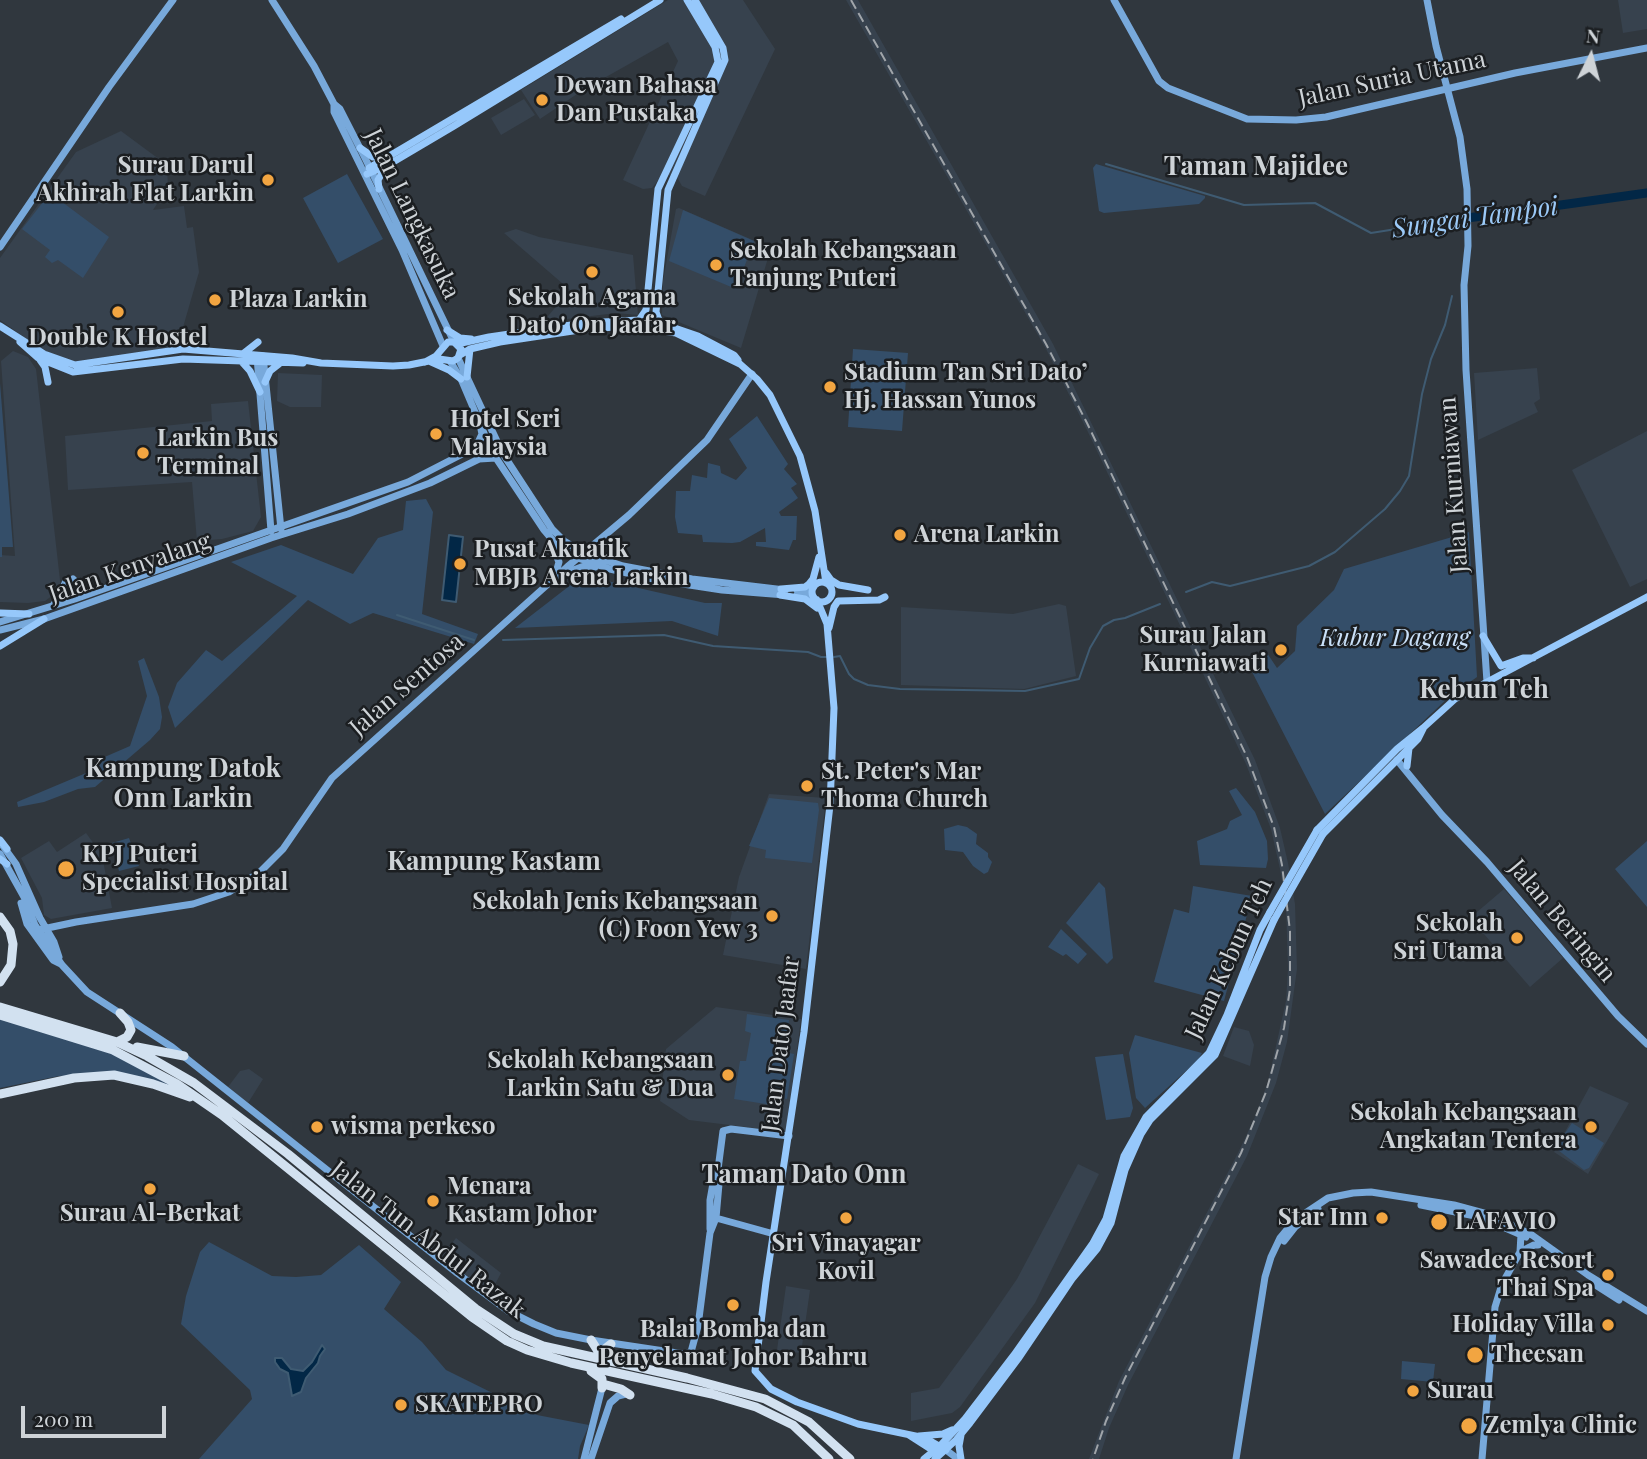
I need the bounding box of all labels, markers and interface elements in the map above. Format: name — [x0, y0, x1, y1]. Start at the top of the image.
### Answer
north arrow — [1556, 21, 1626, 91]
text: N — [1585, 21, 1601, 49]
street label: Jalan Suria Utama — [1296, 45, 1488, 113]
place label: Dewan Bahasa Dan Pustaka — [556, 72, 717, 128]
marker: Dewan Bahasa Dan Pustaka — [534, 92, 550, 108]
street label: Jalan Langkasuka — [358, 124, 466, 304]
district label: Taman Majidee — [1164, 151, 1348, 183]
place label: Surau Darul Akhirah Flat Larkin — [37, 152, 254, 208]
marker: Surau Darul Akhirah Flat Larkin — [260, 172, 276, 188]
water label: Sungai Tampoi — [1390, 191, 1560, 245]
place label: Sekolah Kebangsaan Tanjung Puteri — [730, 237, 957, 293]
marker: Sekolah Kebangsaan Tanjung Puteri — [708, 257, 724, 273]
marker: Sekolah Agama Dato' On Jaafar — [584, 264, 600, 280]
place label: Sekolah Agama Dato' On Jaafar — [508, 284, 676, 340]
place label: Plaza Larkin — [229, 286, 367, 314]
marker: Plaza Larkin — [207, 292, 223, 308]
marker: Double K Hostel — [110, 304, 126, 320]
place label: Double K Hostel — [28, 324, 208, 352]
place label: Stadium Tan Sri Dato’ Hj. Hassan Yunos — [844, 359, 1088, 415]
marker: Stadium Tan Sri Dato’ Hj. Hassan Yunos — [822, 379, 838, 395]
street label: Jalan Kurniawan — [1433, 396, 1475, 574]
place label: Hotel Seri Malaysia — [450, 406, 561, 462]
place label: Larkin Bus Terminal — [157, 425, 278, 481]
marker: Hotel Seri Malaysia — [428, 426, 444, 442]
marker: Larkin Bus Terminal — [135, 445, 151, 461]
place label: Arena Larkin — [914, 521, 1060, 549]
street label: Jalan Kenyalang — [45, 527, 215, 609]
marker: Arena Larkin — [892, 527, 908, 543]
place label: Pusat Akuatik MBJB Arena Larkin — [474, 536, 688, 592]
marker: Pusat Akuatik MBJB Arena Larkin — [452, 556, 468, 572]
place label: Surau Jalan Kurniawati — [1139, 622, 1267, 678]
park label: Kubur Dagang — [1320, 625, 1470, 653]
street label: Jalan Sentosa — [344, 628, 470, 742]
marker: Surau Jalan Kurniawati — [1273, 642, 1289, 658]
district label: Kebun Teh — [1419, 674, 1549, 706]
district label: Kampung Datok Onn Larkin — [85, 753, 281, 814]
place label: St. Peter's Mar Thoma Church — [821, 758, 988, 814]
marker: St. Peter's Mar Thoma Church — [799, 778, 815, 794]
place label: KPJ Puteri Specialist Hospital — [82, 841, 288, 897]
district label: Kampung Kastam — [387, 846, 601, 878]
street label: Jalan Beringin — [1502, 854, 1622, 988]
marker: KPJ Puteri Specialist Hospital — [56, 859, 76, 879]
street label: Jalan Kebun Teh — [1179, 874, 1279, 1044]
place label: Sekolah Jenis Kebangsaan (C) Foon Yew 3 — [472, 888, 758, 944]
marker: Sekolah Jenis Kebangsaan (C) Foon Yew 3 — [764, 908, 780, 924]
place label: Sekolah Sri Utama — [1393, 910, 1503, 966]
marker: Sekolah Sri Utama — [1509, 930, 1525, 946]
street label: Jalan Dato Jaafar — [756, 954, 806, 1134]
place label: Sekolah Kebangsaan Larkin Satu & Dua — [487, 1047, 714, 1103]
marker: Sekolah Kebangsaan Larkin Satu & Dua — [720, 1067, 736, 1083]
place label: Sekolah Kebangsaan Angkatan Tentera — [1350, 1099, 1577, 1155]
place label: wisma perkeso — [331, 1113, 495, 1141]
marker: wisma perkeso — [309, 1119, 325, 1135]
marker: Sekolah Kebangsaan Angkatan Tentera — [1583, 1119, 1599, 1135]
street label: Jalan Tun Abdul Razak — [325, 1155, 531, 1325]
district label: Taman Dato Onn — [702, 1159, 906, 1191]
place label: Menara Kastam Johor — [447, 1173, 597, 1229]
marker: Surau Al-Berkat — [142, 1181, 158, 1197]
marker: Menara Kastam Johor — [425, 1193, 441, 1209]
place label: Surau Al-Berkat — [60, 1200, 240, 1228]
place label: Star Inn — [1278, 1204, 1368, 1232]
place label: LAFAVIO — [1455, 1208, 1556, 1236]
marker: Sri Vinayagar Kovil — [838, 1210, 854, 1226]
marker: Star Inn — [1374, 1210, 1390, 1226]
marker: LAFAVIO — [1429, 1212, 1449, 1232]
place label: Sri Vinayagar Kovil — [771, 1230, 921, 1286]
place label: Sawadee Resort Thai Spa — [1420, 1247, 1594, 1303]
marker: Sawadee Resort Thai Spa — [1600, 1267, 1616, 1283]
marker: Balai Bomba dan Penyelamat Johor Bahru — [725, 1297, 741, 1313]
place label: Holiday Villa — [1452, 1311, 1594, 1339]
place label: Balai Bomba dan Penyelamat Johor Bahru — [598, 1316, 868, 1372]
marker: Holiday Villa — [1600, 1317, 1616, 1333]
place label: Theesan — [1491, 1341, 1584, 1369]
marker: Theesan — [1465, 1345, 1485, 1365]
place label: Surau — [1427, 1377, 1494, 1405]
marker: Surau — [1405, 1383, 1421, 1399]
place label: SKATEPRO — [415, 1391, 543, 1419]
scale bar — [24, 1392, 170, 1436]
marker: SKATEPRO — [393, 1397, 409, 1413]
text: 200 m — [34, 1404, 93, 1432]
place label: Zemlya Clinic — [1485, 1412, 1637, 1440]
marker: Zemlya Clinic — [1459, 1416, 1479, 1436]

